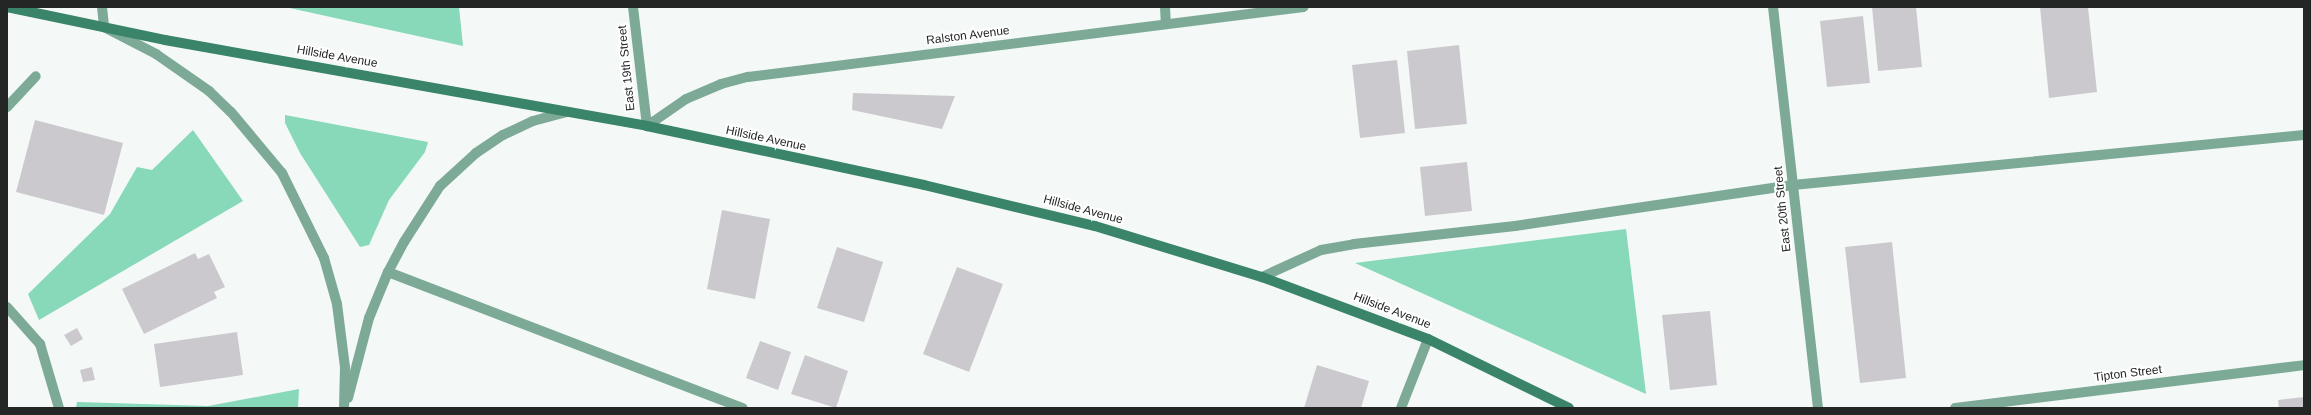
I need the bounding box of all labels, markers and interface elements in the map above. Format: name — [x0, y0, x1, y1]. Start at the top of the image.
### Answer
street label: East 19th Street — [615, 24, 639, 112]
street label: Ralston Avenue — [925, 24, 1011, 48]
street label: Hillside Avenue — [295, 43, 379, 71]
street label: Hillside Avenue — [724, 123, 808, 155]
street label: East 20th Street — [1771, 165, 1795, 253]
street label: Hillside Avenue — [1041, 192, 1125, 228]
street label: Hillside Avenue — [1351, 289, 1433, 333]
street label: Tipton Street — [2093, 363, 2163, 385]

